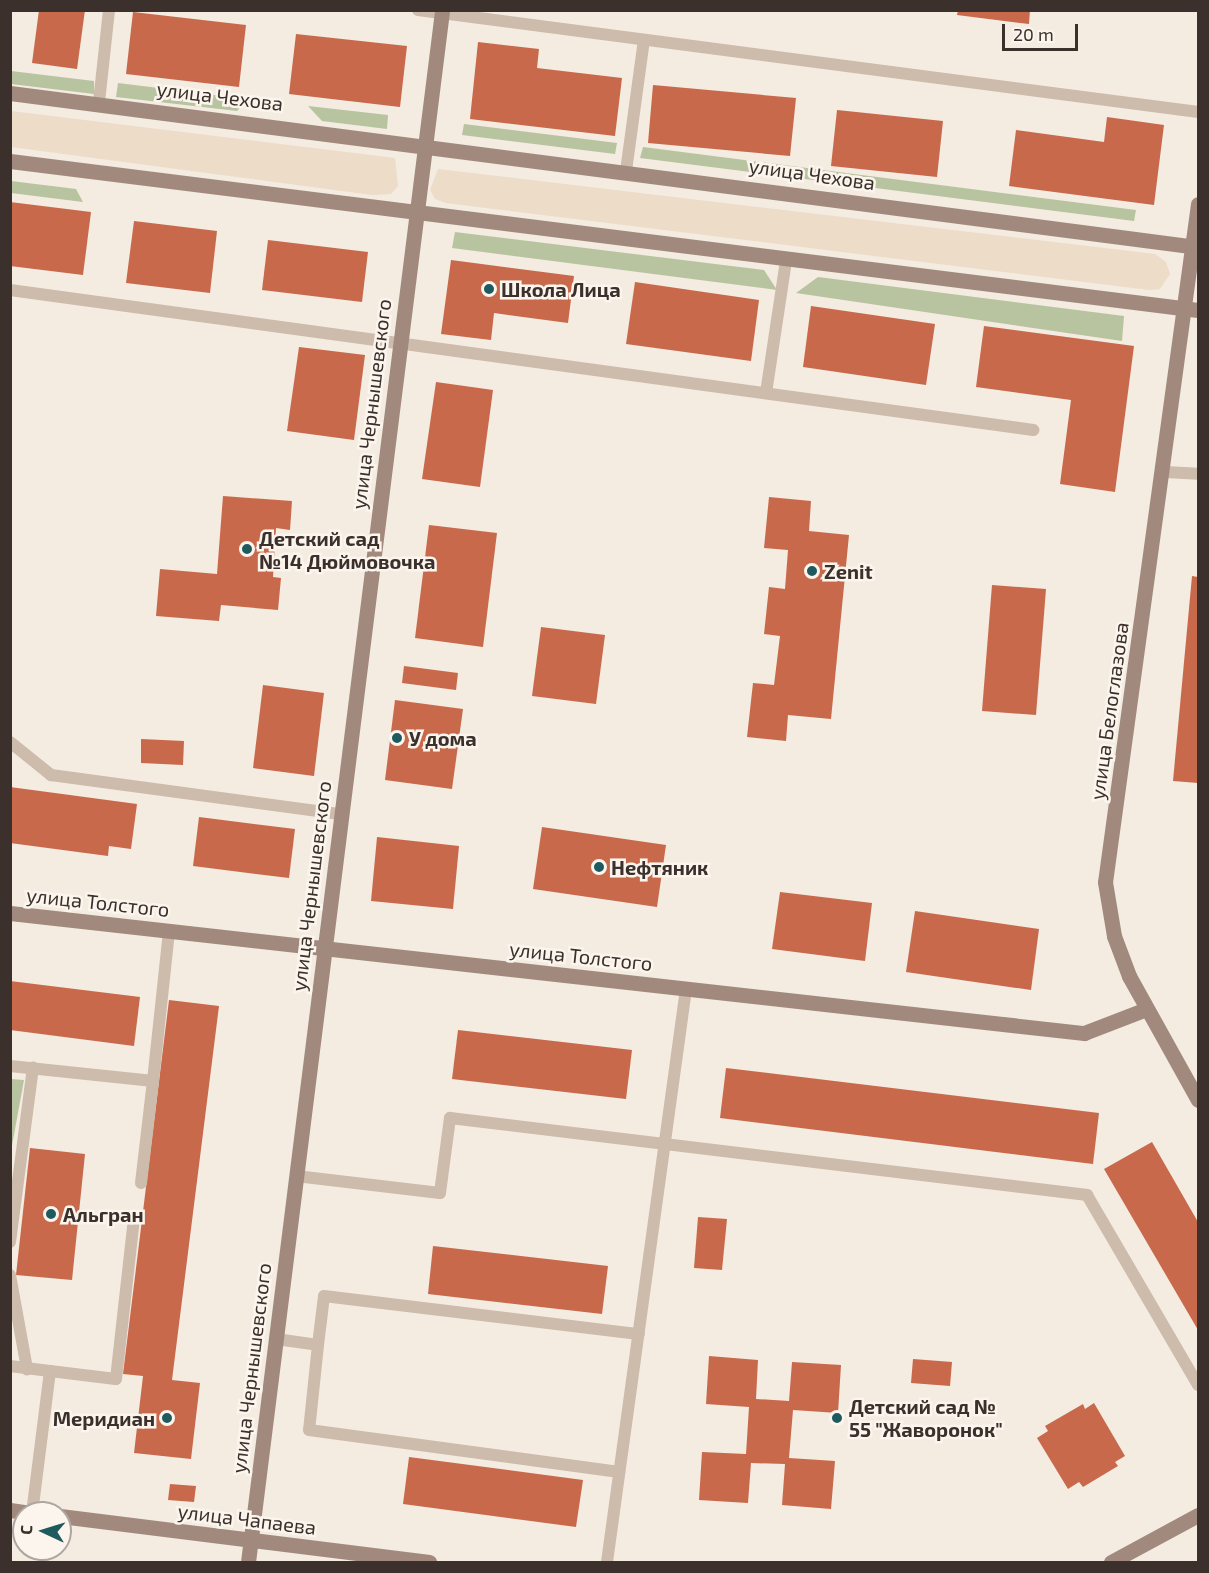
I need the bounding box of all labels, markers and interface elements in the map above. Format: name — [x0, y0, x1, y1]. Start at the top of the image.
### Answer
scale bar — [1005, 12, 1082, 50]
text: 20 m — [1013, 23, 1054, 45]
street label: улица Чехова — [155, 76, 285, 116]
street label: улица Чехова — [747, 153, 877, 195]
place label: Школа Лица — [501, 277, 621, 301]
marker: Школа Лица — [482, 282, 496, 296]
street label: улица Чернышевского — [346, 297, 396, 511]
place label: Детский сад №14 Дюймовочка — [259, 526, 435, 573]
marker: Детский сад №14 Дюймовочка — [240, 542, 254, 556]
place label: Zenit — [824, 559, 873, 583]
marker: Zenit — [805, 564, 819, 578]
street label: улица Белоглазова — [1085, 621, 1133, 801]
place label: У дома — [409, 726, 477, 750]
marker: У дома — [390, 731, 404, 745]
street label: улица Чернышевского — [286, 779, 336, 993]
place label: Нефтяник — [611, 855, 708, 879]
marker: Нефтяник — [592, 860, 606, 874]
street label: улица Толстого — [25, 883, 171, 921]
street label: улица Толстого — [508, 937, 654, 975]
place label: Альгран — [63, 1202, 144, 1226]
marker: Альгран — [44, 1207, 58, 1221]
street label: улица Чернышевского — [226, 1261, 276, 1475]
place label: Детский сад № 55 "Жаворонок" — [849, 1394, 1003, 1441]
place label: Меридиан — [53, 1406, 155, 1430]
marker: Меридиан — [160, 1411, 174, 1425]
marker: Детский сад № 55 "Жаворонок" — [830, 1411, 844, 1425]
street label: улица Чапаева — [176, 1499, 318, 1539]
north arrow — [12, 1501, 72, 1561]
text: С — [16, 1524, 35, 1535]

